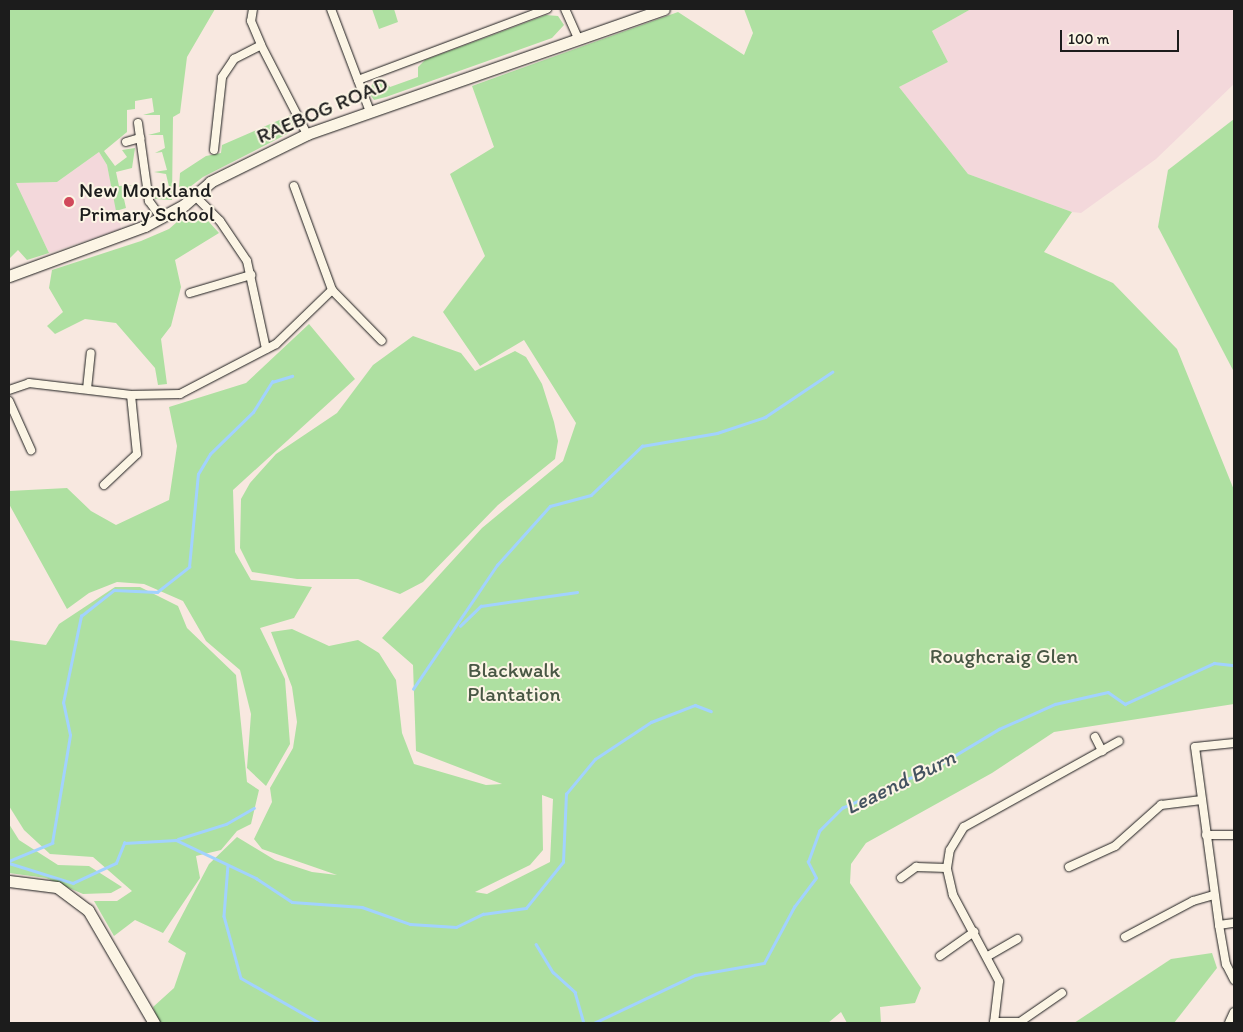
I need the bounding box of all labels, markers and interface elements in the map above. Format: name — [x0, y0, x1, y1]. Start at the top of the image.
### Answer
scale bar — [1063, 20, 1182, 52]
text: 100 m — [1068, 30, 1109, 48]
street label: RAEBOG ROAD — [253, 71, 391, 149]
place label: New Monkland Primary School — [79, 177, 215, 227]
marker: New Monkland Primary School — [63, 196, 75, 208]
park label: Roughcraig Glen — [930, 643, 1078, 669]
park label: Blackwalk Plantation — [467, 657, 561, 707]
water label: Leaend Burn — [841, 744, 959, 820]

